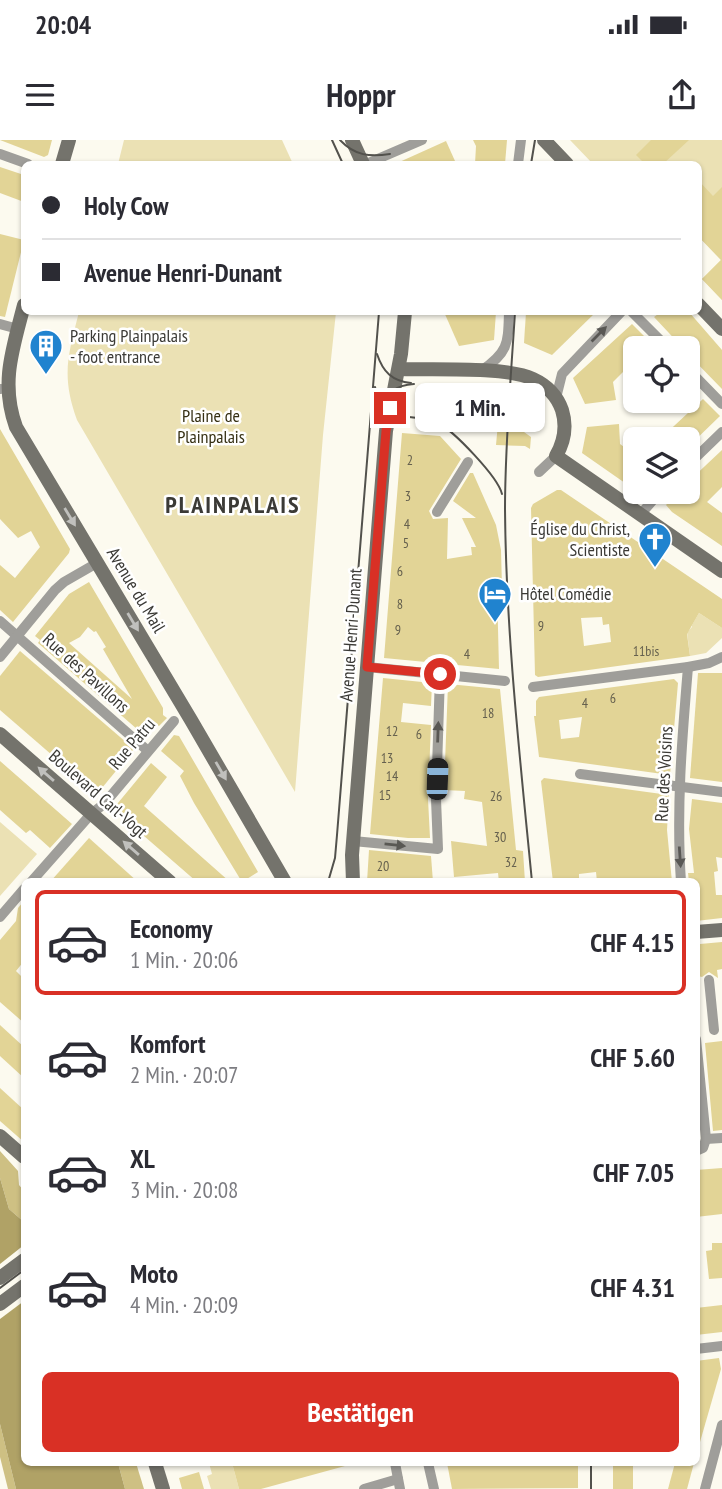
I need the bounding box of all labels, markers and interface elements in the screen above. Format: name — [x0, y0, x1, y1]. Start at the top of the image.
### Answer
text: 20:04 — [35, 8, 91, 41]
text: Hoppr — [326, 74, 396, 116]
icon: menu — [21, 76, 59, 114]
icon: share — [663, 76, 701, 114]
text: Holy Cow — [84, 189, 168, 222]
text: Avenue Henri-Dunant — [84, 256, 282, 289]
place label: Parking Plainpalais - foot entrance — [70, 324, 188, 368]
one-way arrow — [591, 326, 607, 342]
building icon: Parking Plainpalais - foot entrance — [27, 327, 65, 376]
map controls — [623, 336, 700, 504]
button: locate — [623, 336, 700, 413]
callout: 1 Min. — [414, 384, 544, 432]
route end — [374, 392, 406, 424]
text: 1 Min. — [454, 393, 506, 422]
park label: Plaine de Plainpalais — [177, 404, 245, 448]
button: layers — [623, 427, 700, 504]
house number: 2 — [407, 451, 413, 469]
house number: 3 — [405, 487, 411, 505]
district label: PLAINPALAIS — [165, 489, 301, 520]
one-way arrow — [63, 508, 76, 527]
house number: 4 — [404, 515, 411, 533]
place label: Église du Christ, Scientiste — [530, 517, 630, 561]
church icon: Église du Christ, Scientiste — [636, 520, 674, 569]
house number: 5 — [403, 534, 409, 552]
street label: Avenue du Mail — [102, 543, 171, 637]
house number: 6 — [397, 562, 403, 580]
street label: Avenue Henri-Dunant — [334, 567, 367, 702]
hotel icon: Hôtel Comédie — [476, 575, 514, 624]
place label: Hôtel Comédie — [520, 582, 611, 605]
house number: 8 — [397, 595, 403, 613]
one-way arrow — [126, 612, 139, 631]
house number: 9 — [538, 617, 544, 635]
house number: 9 — [395, 621, 401, 639]
street label: Rue des Pavillons — [38, 628, 134, 718]
house number: 11bis — [633, 642, 659, 660]
house number: 4 — [464, 645, 471, 663]
route start — [424, 658, 456, 690]
house number: 6 — [610, 689, 616, 707]
house number: 4 — [582, 694, 589, 712]
house number: 18 — [482, 704, 494, 722]
street label: Rue Patru — [103, 713, 160, 774]
one-way arrow — [433, 721, 444, 743]
house number: 12 — [386, 722, 398, 740]
house number: 6 — [416, 725, 422, 743]
street label: Rue des Voisins — [650, 726, 677, 822]
street label: Boulevard Carl-Vogt — [44, 744, 153, 843]
house number: 13 — [381, 749, 393, 767]
car — [426, 758, 449, 800]
one-way arrow — [215, 762, 227, 781]
one-way arrow — [37, 767, 54, 782]
house number: 14 — [386, 767, 399, 785]
house number: 15 — [379, 786, 391, 804]
house number: 26 — [490, 787, 502, 805]
house number: 30 — [494, 828, 506, 846]
one-way arrow — [122, 840, 140, 856]
one-way arrow — [385, 840, 407, 851]
one-way arrow — [674, 847, 685, 869]
house number: 32 — [505, 853, 517, 871]
house number: 20 — [377, 857, 389, 875]
icon: car — [46, 911, 109, 974]
text: Economy — [130, 912, 212, 945]
text: CHF 4.15 — [590, 926, 675, 959]
text: 1 Min. · 20:06 — [130, 945, 238, 974]
icon: car — [46, 1026, 109, 1089]
text: Komfort — [130, 1027, 206, 1060]
text: CHF 5.60 — [590, 1041, 675, 1074]
text: 2 Min. · 20:07 — [130, 1060, 238, 1089]
icon: car — [46, 1141, 109, 1204]
text: XL — [130, 1142, 155, 1175]
text: CHF 7.05 — [593, 1156, 675, 1189]
text: 3 Min. · 20:08 — [130, 1175, 238, 1204]
icon: car — [46, 1256, 109, 1319]
text: Moto — [130, 1257, 178, 1290]
text: CHF 4.31 — [590, 1271, 675, 1304]
text: 4 Min. · 20:09 — [130, 1290, 238, 1319]
button: Bestätigen — [42, 1372, 679, 1452]

